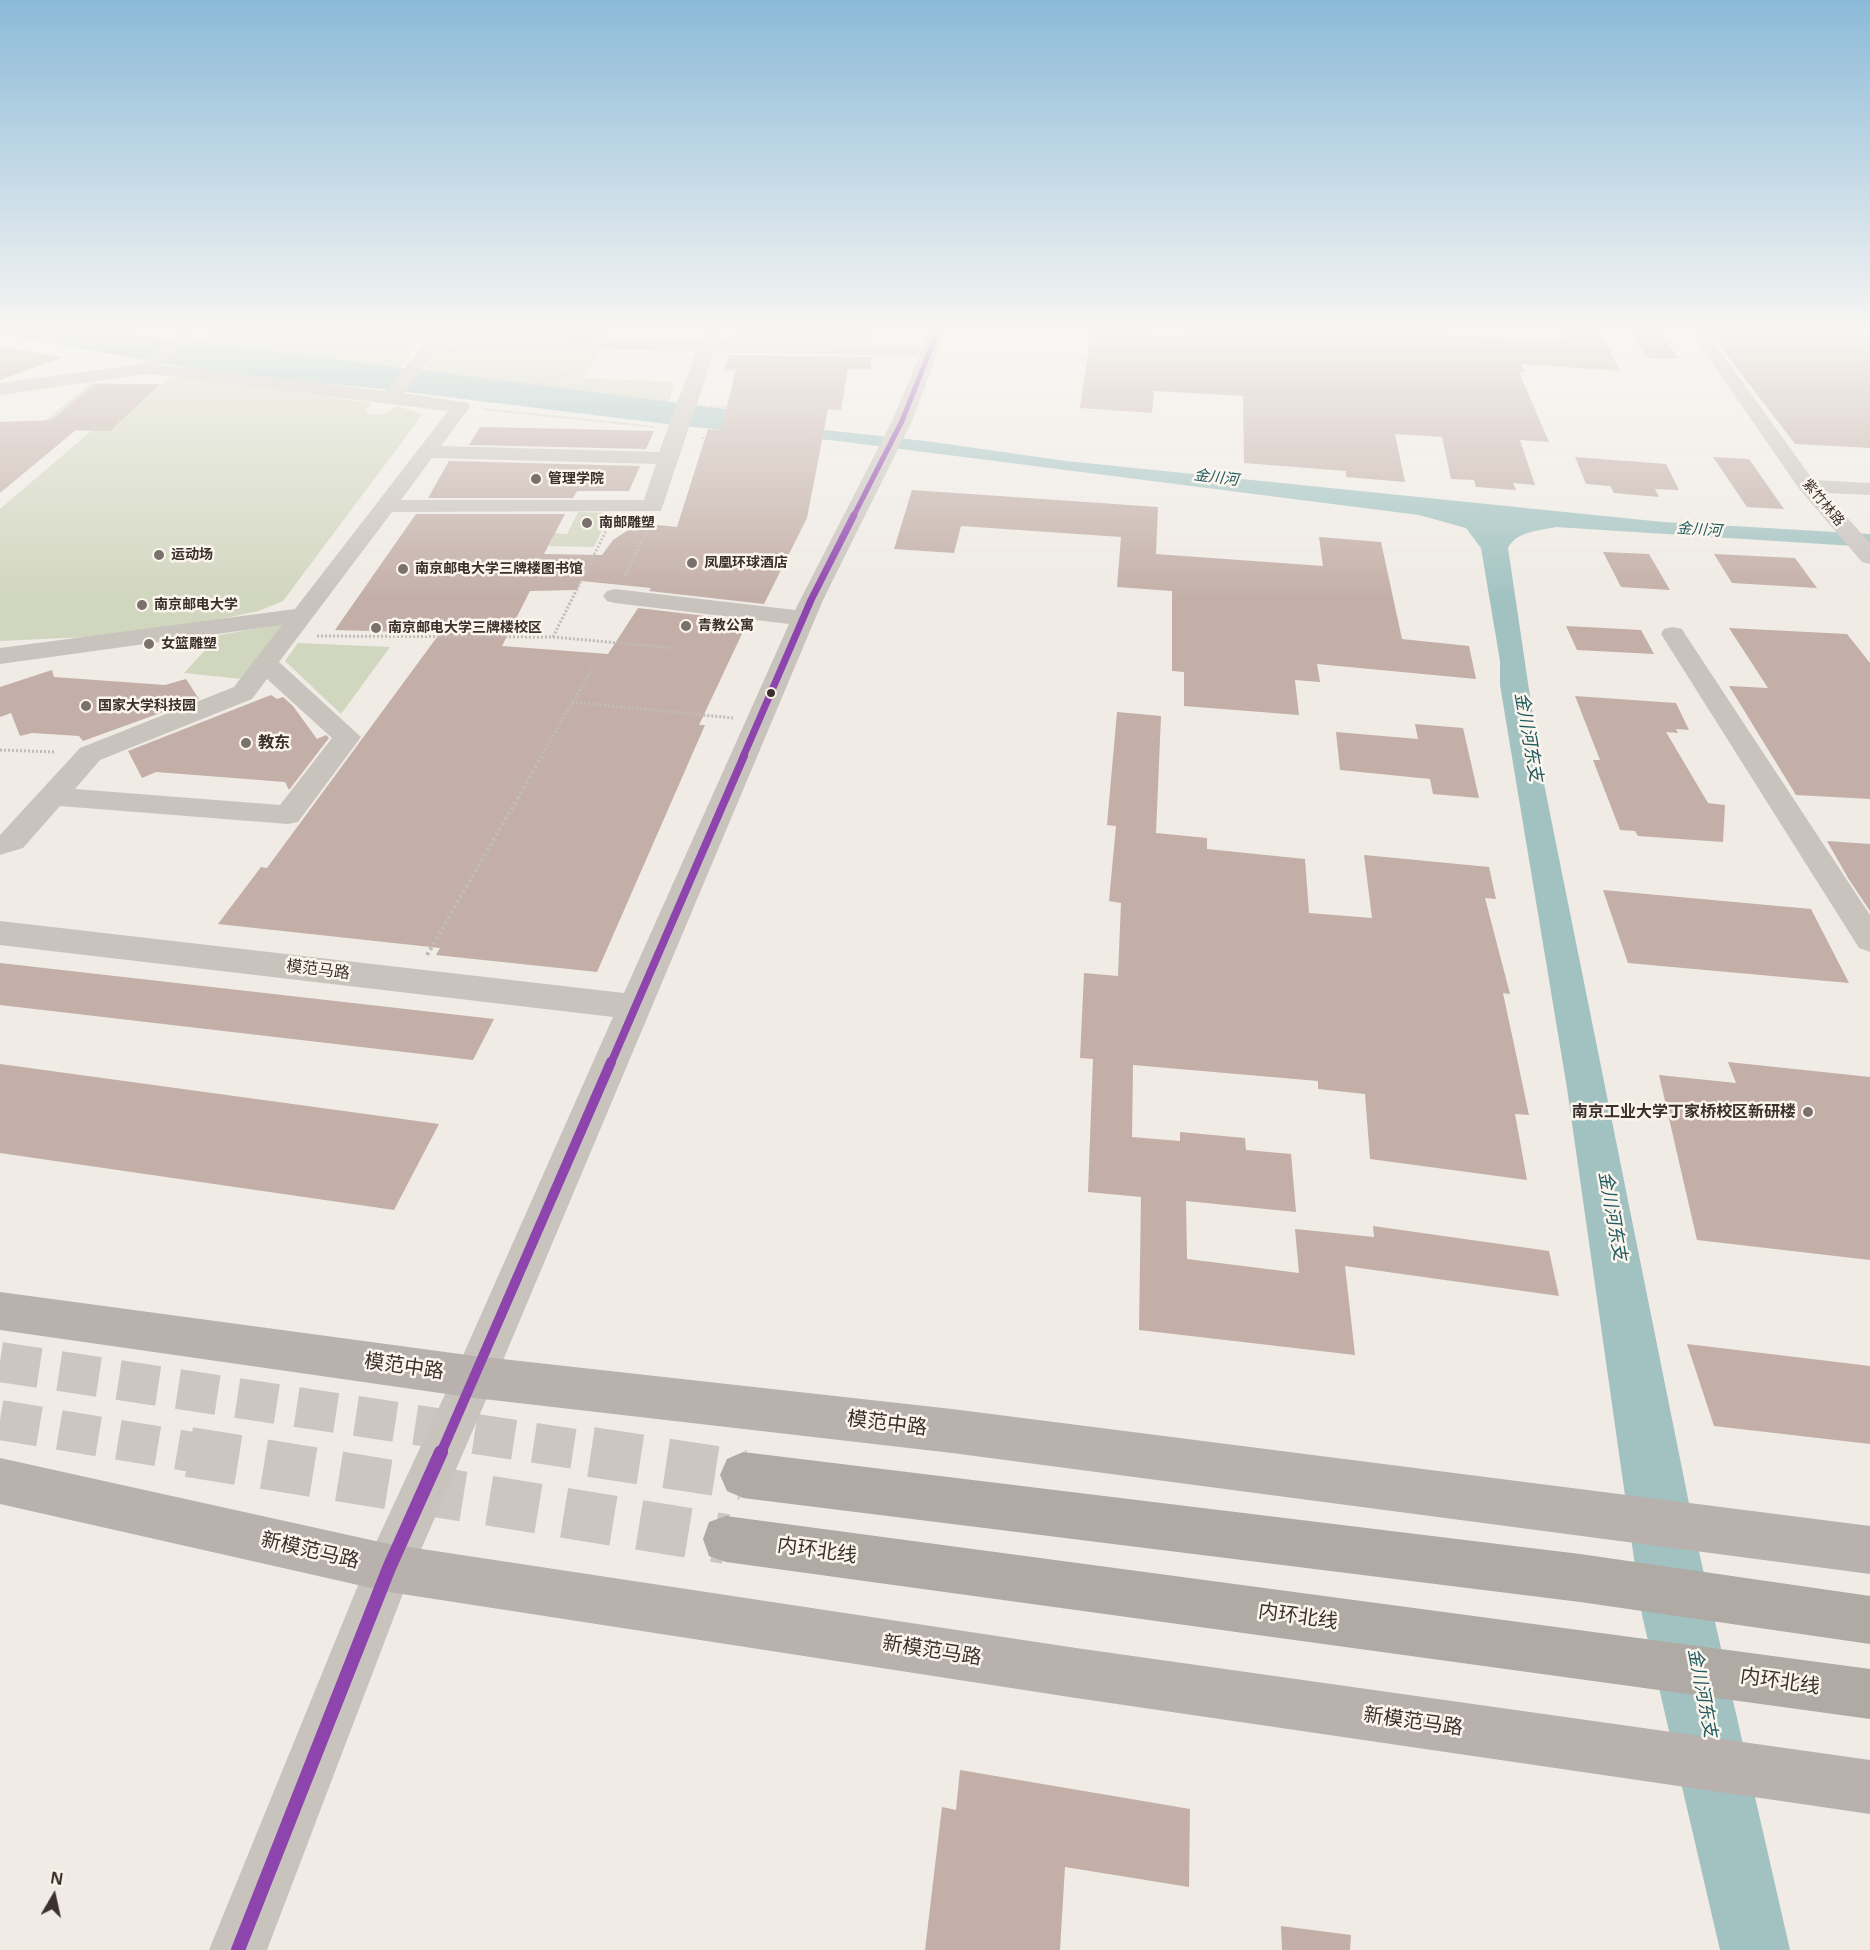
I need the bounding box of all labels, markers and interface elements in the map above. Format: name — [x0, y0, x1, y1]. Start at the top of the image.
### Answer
water label: 金川河 — [1193, 466, 1239, 490]
place label: 管理学院 — [548, 471, 604, 487]
marker: 管理学院 — [529, 472, 543, 486]
street label: 紫竹林路 — [1799, 476, 1847, 530]
place label: 南邮雕塑 — [599, 515, 655, 531]
marker: 南邮雕塑 — [580, 516, 594, 530]
water label: 金川河 — [1676, 519, 1722, 541]
place label: 运动场 — [171, 547, 213, 563]
marker: 运动场 — [152, 548, 166, 562]
place label: 凤凰环球酒店 — [704, 555, 788, 571]
marker: 凤凰环球酒店 — [685, 556, 699, 570]
place label: 南京邮电大学三牌楼图书馆 — [415, 561, 583, 577]
marker: 南京邮电大学三牌楼图书馆 — [396, 562, 410, 576]
place label: 南京邮电大学 — [154, 597, 238, 613]
marker: 南京邮电大学 — [135, 598, 149, 612]
place label: 青教公寓 — [698, 618, 754, 634]
marker: 青教公寓 — [679, 619, 693, 633]
place label: 南京邮电大学三牌楼校区 — [388, 620, 542, 636]
marker: 南京邮电大学三牌楼校区 — [369, 621, 383, 635]
place label: 女篮雕塑 — [161, 636, 217, 652]
marker: 女篮雕塑 — [142, 637, 156, 651]
unlabelled marker — [765, 687, 777, 699]
water label: 金川河东支 — [1510, 691, 1546, 783]
place label: 国家大学科技园 — [98, 698, 196, 714]
marker: 国家大学科技园 — [79, 699, 93, 713]
place label: 教东 — [258, 733, 290, 753]
marker: 教东 — [239, 736, 253, 750]
street label: 模范马路 — [285, 957, 351, 983]
place label: 南京工业大学丁家桥校区新研楼 — [1572, 1102, 1796, 1122]
marker: 南京工业大学丁家桥校区新研楼 — [1801, 1105, 1815, 1119]
water label: 金川河东支 — [1594, 1170, 1630, 1262]
street label: 模范中路 — [363, 1350, 445, 1384]
street label: 模范中路 — [846, 1407, 928, 1441]
street label: 新模范马路 — [259, 1528, 361, 1574]
street label: 内环北线 — [776, 1534, 858, 1568]
street label: 内环北线 — [1257, 1600, 1339, 1634]
street label: 新模范马路 — [881, 1631, 983, 1671]
water label: 金川河东支 — [1683, 1647, 1721, 1739]
street label: 内环北线 — [1739, 1665, 1821, 1699]
street label: 新模范马路 — [1362, 1703, 1464, 1741]
north arrow — [24, 1866, 84, 1926]
text: N — [49, 1866, 65, 1890]

